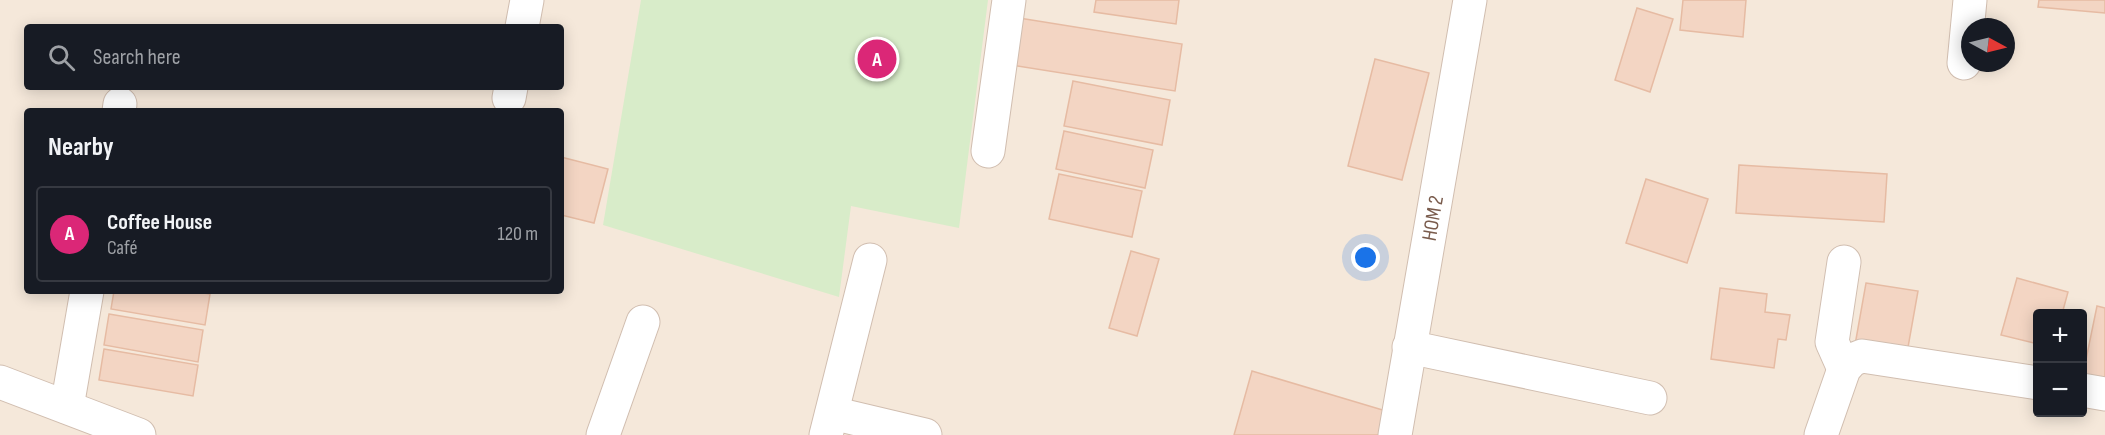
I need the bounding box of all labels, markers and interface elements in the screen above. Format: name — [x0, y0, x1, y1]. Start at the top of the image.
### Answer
north arrow — [1961, 18, 2015, 72]
search box — [24, 24, 564, 90]
pin: A — [858, 36, 896, 82]
icon: search — [45, 41, 78, 74]
text: Search here — [93, 44, 180, 71]
text: Nearby — [48, 132, 114, 163]
street label: HOM 2 — [1416, 194, 1449, 243]
text: Coffee House — [107, 209, 212, 236]
text: A — [65, 222, 74, 246]
text: 120 m — [498, 222, 538, 246]
text: Café — [107, 236, 137, 260]
your location — [1351, 243, 1380, 272]
map controls — [2033, 309, 2087, 417]
button: + — [2033, 309, 2087, 363]
button: − — [2033, 363, 2087, 417]

